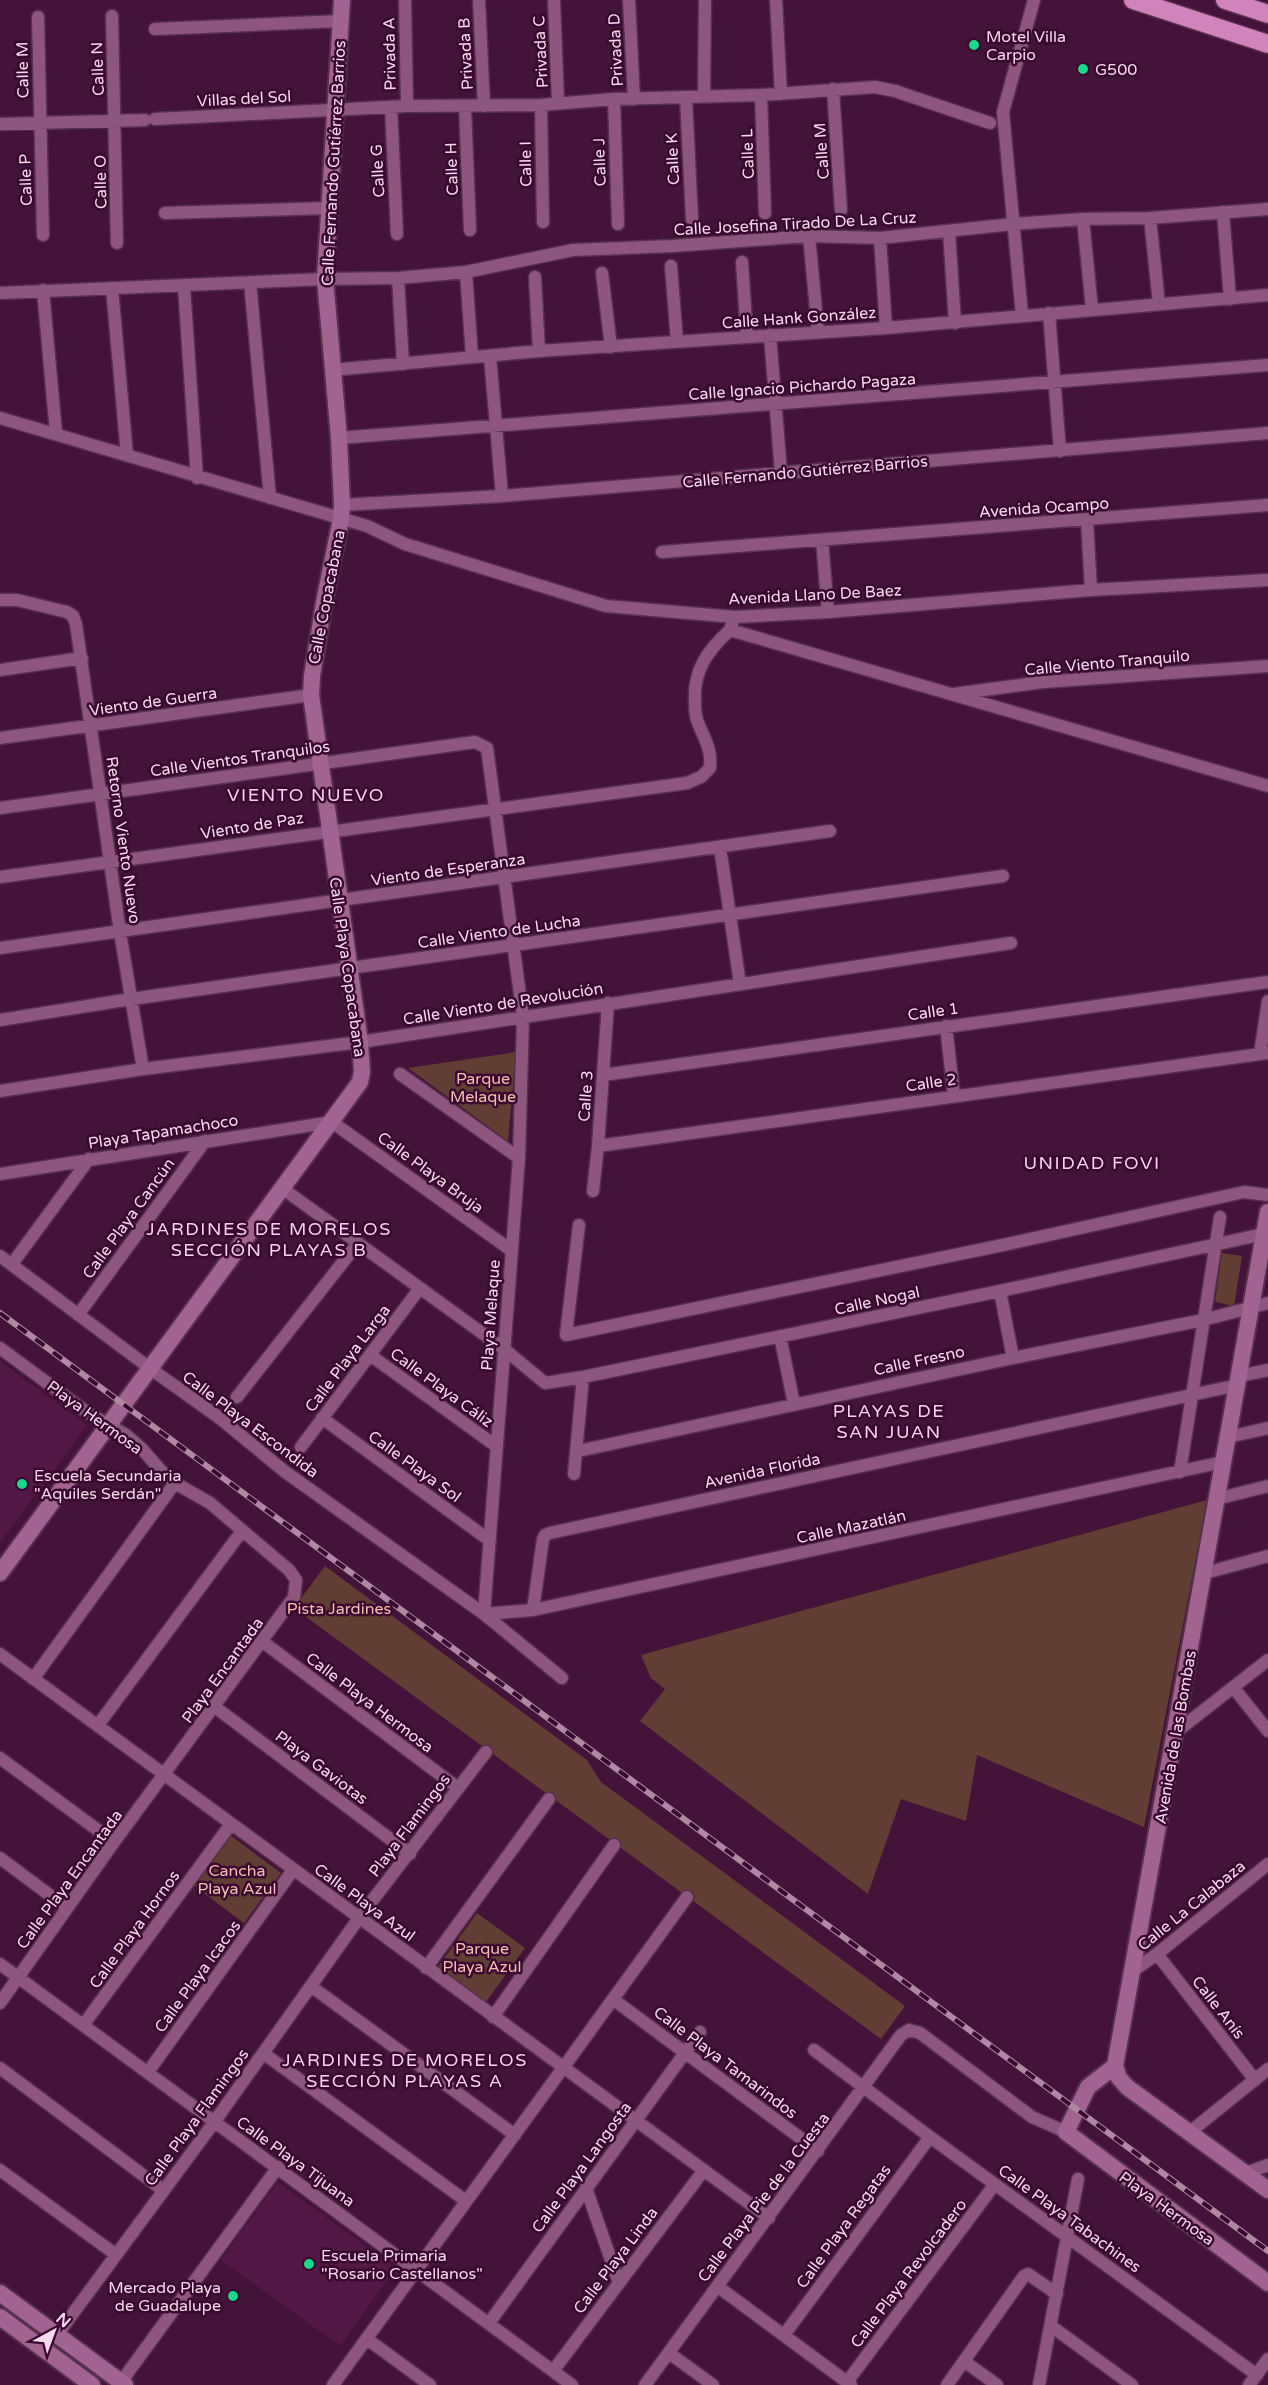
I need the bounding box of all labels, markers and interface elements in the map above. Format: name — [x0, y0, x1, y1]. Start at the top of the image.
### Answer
street label: Privada D — [604, 13, 628, 87]
street label: Privada C — [529, 15, 553, 89]
street label: Privada A — [379, 17, 401, 91]
street label: Privada B — [454, 17, 478, 91]
place label: Motel Villa Carpio — [986, 27, 1066, 65]
marker: Motel Villa Carpio — [967, 38, 981, 52]
street label: Calle Fernando Gutiérrez Barrios — [318, 40, 350, 286]
street label: Calle M — [13, 41, 33, 99]
street label: Calle N — [87, 42, 109, 96]
place label: G500 — [1095, 60, 1137, 80]
marker: G500 — [1076, 62, 1090, 76]
street label: Villas del Sol — [196, 87, 292, 111]
street label: Calle M — [810, 122, 834, 180]
street label: Calle L — [737, 128, 759, 180]
street label: Calle K — [662, 132, 684, 185]
street label: Calle J — [589, 137, 611, 187]
street label: Calle I — [516, 141, 536, 187]
street label: Calle H — [441, 142, 463, 196]
street label: Calle G — [367, 144, 389, 198]
street label: Calle P — [15, 153, 37, 206]
street label: Calle O — [91, 155, 111, 209]
street label: Calle Josefina Tirado De La Cruz — [673, 208, 917, 240]
street label: Calle Hank González — [721, 303, 877, 333]
street label: Calle Ignacio Pichardo Pagaza — [688, 369, 916, 405]
street label: Calle Fernando Gutiérrez Barrios — [682, 451, 928, 493]
street label: Avenida Ocampo — [978, 493, 1110, 523]
street label: Calle Copacabana — [304, 528, 350, 666]
street label: Avenida Llano De Baez — [728, 580, 902, 610]
street label: Calle Viento Tranquilo — [1024, 646, 1191, 680]
street label: Viento de Guerra — [88, 683, 218, 721]
street label: Calle Vientos Tranquilos — [149, 736, 331, 782]
street label: Retorno Viento Nuevo — [101, 755, 145, 925]
district label: VIENTO NUEVO — [227, 784, 385, 806]
street label: Viento de Paz — [199, 808, 305, 844]
street label: Viento de Esperanza — [370, 849, 527, 891]
street label: Calle Playa Copacabana — [324, 876, 370, 1058]
street label: Calle Viento de Lucha — [416, 911, 582, 953]
street label: Calle Viento de Revolución — [402, 978, 605, 1030]
street label: Calle 1 — [906, 999, 960, 1025]
park label: Parque Melaque — [450, 1069, 516, 1107]
street label: Calle 3 — [574, 1070, 598, 1122]
street label: Calle 2 — [904, 1070, 958, 1096]
street label: Playa Tapamachoco — [87, 1110, 240, 1154]
street label: Calle Playa Bruja — [373, 1128, 487, 1218]
district label: UNIDAD FOVI — [1023, 1152, 1161, 1174]
street label: Calle Playa Cancún — [78, 1154, 179, 1283]
district label: JARDINES DE MORELOS SECCIÓN PLAYAS B — [146, 1218, 392, 1261]
street label: Playa Melaque — [477, 1259, 505, 1371]
street label: Calle Nogal — [833, 1282, 922, 1320]
street label: Calle Playa Larga — [301, 1301, 395, 1416]
street label: Calle Fresno — [872, 1342, 967, 1380]
street label: Calle Playa Cáliz — [386, 1344, 497, 1432]
street label: Calle Playa Escondida — [178, 1367, 322, 1483]
street label: Playa Hermosa — [43, 1376, 146, 1459]
district label: PLAYAS DE SAN JUAN — [833, 1400, 945, 1443]
street label: Calle Playa Sol — [364, 1426, 465, 1507]
street label: Avenida Florida — [702, 1449, 822, 1493]
place label: Escuela Secundaria "Aquiles Serdán" — [34, 1466, 181, 1504]
marker: Escuela Secundaria "Aquiles Serdán" — [15, 1477, 29, 1491]
street label: Calle Mazatlán — [795, 1506, 908, 1548]
park label: Pista Jardines — [287, 1599, 391, 1619]
street label: Playa Encantada — [178, 1614, 268, 1728]
street label: Calle Playa Hermosa — [302, 1648, 437, 1757]
street label: Avenida de las Bombas — [1151, 1649, 1201, 1826]
street label: Playa Gaviotas — [271, 1726, 372, 1809]
street label: Playa Flamingos — [365, 1770, 455, 1881]
street label: Calle Playa Encantada — [12, 1806, 127, 1953]
street label: Calle La Calabaza — [1134, 1856, 1250, 1955]
street label: Calle Playa Azul — [310, 1859, 419, 1946]
park label: Cancha Playa Azul — [198, 1861, 276, 1899]
street label: Calle Playa Hornos — [85, 1867, 184, 1993]
street label: Calle Playa Icacos — [150, 1916, 245, 2037]
park label: Parque Playa Azul — [443, 1939, 521, 1977]
street label: Calle Anís — [1187, 1972, 1249, 2043]
street label: Calle Playa Tamarindos — [650, 2002, 801, 2123]
street label: Calle Playa Flamingos — [140, 2045, 253, 2190]
district label: JARDINES DE MORELOS SECCIÓN PLAYAS A — [282, 2049, 528, 2092]
street label: Calle Playa Langosta — [528, 2098, 636, 2237]
street label: Calle Playa Pie de la Cuesta — [693, 2109, 834, 2286]
street label: Calle Playa Tijuana — [232, 2112, 359, 2211]
street label: Calle Playa Tabachines — [994, 2160, 1145, 2277]
street label: Calle Playa Regatas — [792, 2161, 896, 2293]
street label: Playa Hermosa — [1115, 2167, 1218, 2250]
street label: Calle Playa Revolcadero — [846, 2195, 971, 2352]
street label: Calle Playa Linda — [569, 2203, 662, 2318]
place label: Escuela Primaria "Rosario Castellanos" — [321, 2246, 483, 2284]
marker: Escuela Primaria "Rosario Castellanos" — [302, 2257, 316, 2271]
place label: Mercado Playa de Guadalupe — [108, 2278, 221, 2316]
marker: Mercado Playa de Guadalupe — [226, 2289, 240, 2303]
north arrow — [24, 2301, 84, 2361]
text: N — [52, 2309, 75, 2332]

